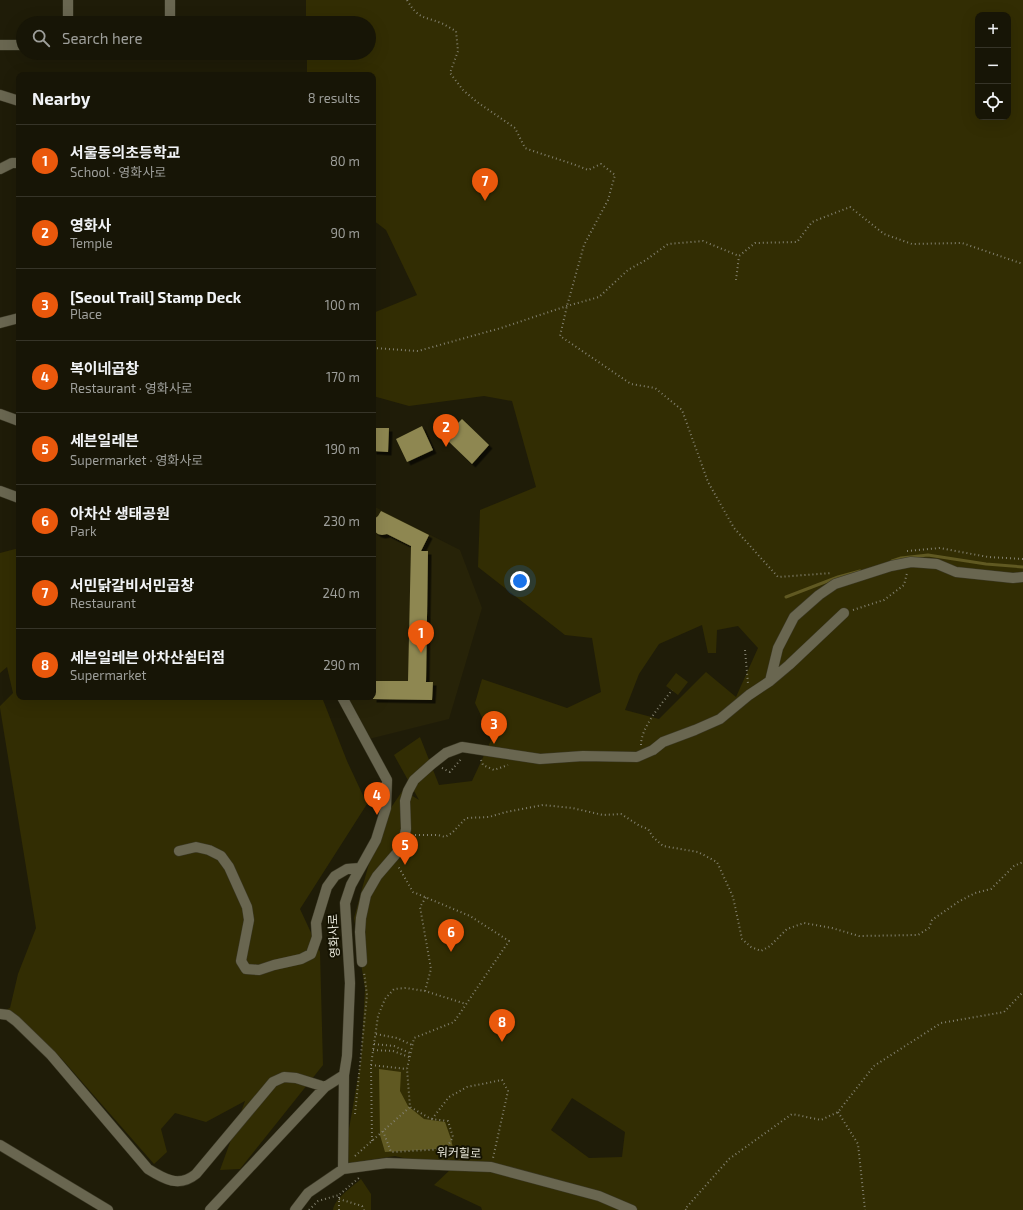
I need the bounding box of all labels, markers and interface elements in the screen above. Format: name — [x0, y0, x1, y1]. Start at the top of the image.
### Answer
map controls — [975, 12, 1011, 120]
button: + — [975, 12, 1011, 48]
search box — [16, 16, 376, 60]
icon: search — [30, 27, 52, 49]
text: Search here — [62, 29, 143, 47]
button: − — [975, 48, 1011, 84]
button: locate — [975, 84, 1011, 120]
text: Nearby — [32, 88, 90, 108]
text: 8 results — [308, 90, 360, 106]
text: 서울동의초등학교 — [70, 143, 180, 161]
text: 1 — [42, 153, 48, 169]
text: 80 m — [330, 153, 360, 169]
text: School · 영화사로 — [70, 164, 166, 180]
pin: 7 — [472, 168, 498, 201]
text: 영화사 — [70, 216, 111, 234]
text: 2 — [41, 225, 49, 241]
text: 90 m — [330, 225, 360, 241]
text: Temple — [70, 235, 113, 251]
text: [Seoul Trail] Stamp Deck — [70, 288, 241, 306]
text: 3 — [41, 297, 49, 313]
text: 100 m — [325, 297, 360, 313]
text: Place — [70, 306, 102, 322]
text: 복이네곱창 — [70, 359, 139, 377]
text: 4 — [41, 369, 49, 385]
text: 170 m — [326, 369, 360, 385]
text: Restaurant · 영화사로 — [70, 380, 193, 396]
pin: 2 — [433, 414, 459, 447]
text: 세븐일레븐 — [70, 431, 139, 449]
text: 5 — [41, 441, 49, 457]
text: 190 m — [325, 441, 360, 457]
text: Supermarket · 영화사로 — [70, 452, 203, 468]
text: 아차산 생태공원 — [70, 504, 170, 522]
text: 6 — [41, 513, 49, 529]
text: 230 m — [323, 513, 360, 529]
text: Park — [70, 523, 97, 539]
your location — [510, 571, 530, 591]
text: 서민닭갈비서민곱창 — [70, 576, 194, 594]
text: 7 — [42, 585, 48, 601]
text: 240 m — [323, 585, 360, 601]
text: Restaurant — [70, 595, 136, 611]
pin: 1 — [408, 620, 434, 653]
text: 세븐일레븐 아차산쉼터점 — [70, 648, 225, 666]
text: 8 — [41, 657, 49, 673]
text: 290 m — [323, 657, 360, 673]
text: Supermarket — [70, 667, 147, 683]
pin: 3 — [481, 711, 507, 744]
pin: 4 — [364, 782, 390, 815]
pin: 5 — [392, 832, 418, 865]
street label: 영화사로 — [325, 914, 341, 958]
pin: 6 — [438, 919, 464, 952]
pin: 8 — [489, 1009, 515, 1042]
street label: 워커힐로 — [437, 1144, 481, 1160]

